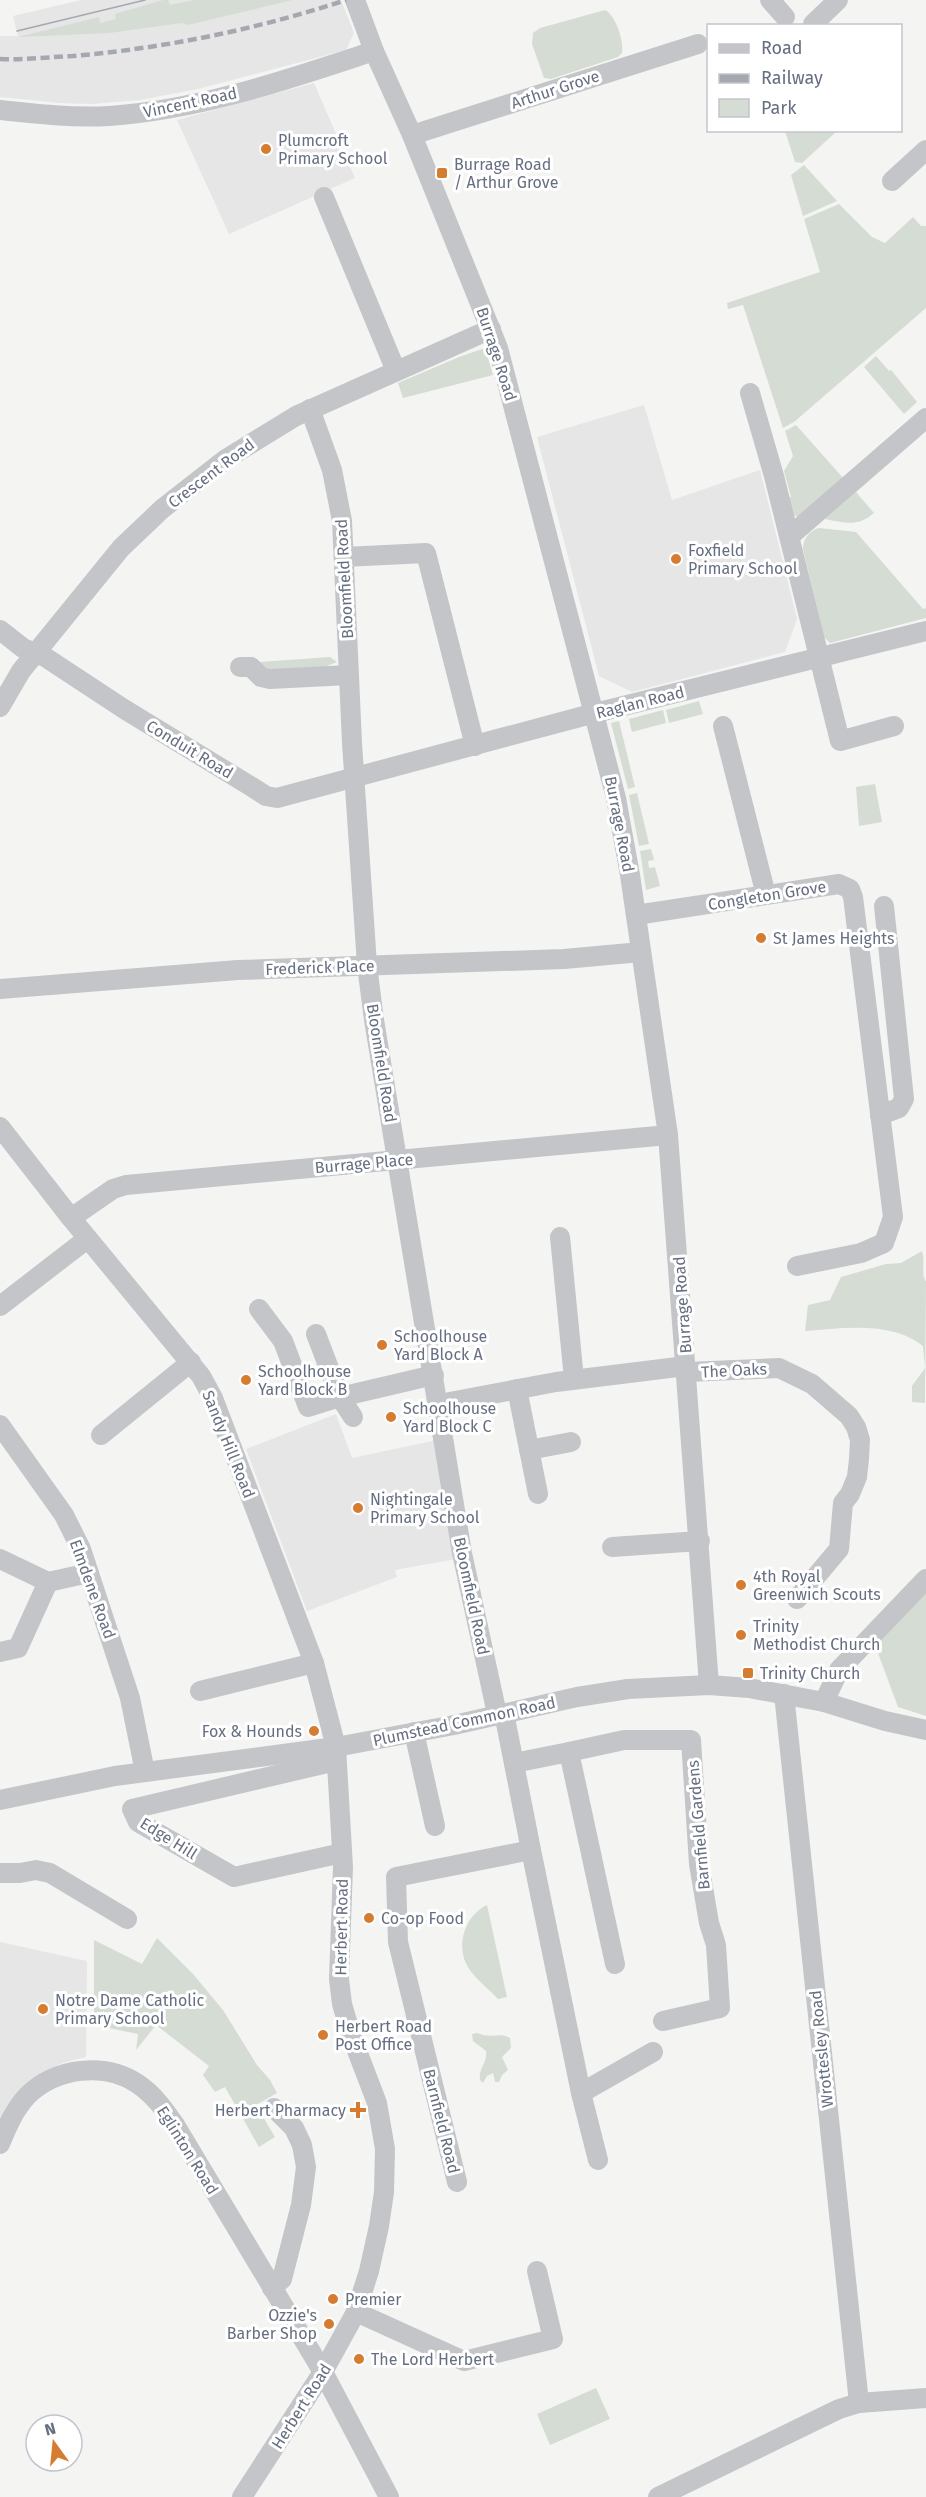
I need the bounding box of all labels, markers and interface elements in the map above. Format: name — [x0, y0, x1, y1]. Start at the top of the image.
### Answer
legend — [707, 24, 902, 132]
text: Road — [761, 37, 803, 59]
street label: Arthur Grove — [509, 66, 602, 113]
text: Railway — [761, 67, 823, 89]
street label: Vincent Road — [142, 83, 239, 122]
text: Park — [761, 97, 797, 119]
place label: Plumcroft Primary School — [278, 131, 388, 168]
marker: Plumcroft Primary School — [259, 142, 273, 156]
place label: Burrage Road / Arthur Grove — [454, 155, 558, 192]
marker: Burrage Road / Arthur Grove — [435, 166, 449, 180]
street label: Burrage Road — [472, 305, 521, 403]
street label: Crescent Road — [164, 435, 258, 512]
street label: Bloomfield Road — [332, 519, 357, 639]
place label: Foxfield Primary School — [688, 541, 798, 578]
marker: Foxfield Primary School — [669, 552, 683, 566]
street label: Raglan Road — [594, 682, 686, 723]
street label: Conduit Road — [143, 716, 236, 783]
street label: Burrage Road — [601, 775, 638, 874]
street label: Congleton Grove — [707, 877, 827, 914]
place label: St James Heights — [773, 929, 895, 948]
marker: St James Heights — [754, 931, 768, 945]
street label: Frederick Place — [265, 956, 375, 979]
street label: Bloomfield Road — [363, 1002, 400, 1124]
street label: Burrage Place — [314, 1150, 414, 1177]
street label: Burrage Road — [670, 1256, 695, 1354]
place label: Schoolhouse Yard Block A — [394, 1327, 487, 1364]
marker: Schoolhouse Yard Block A — [375, 1338, 389, 1352]
street label: The Oaks — [701, 1359, 767, 1382]
place label: Schoolhouse Yard Block B — [258, 1362, 351, 1399]
marker: Schoolhouse Yard Block B — [239, 1373, 253, 1387]
street label: Sandy Hill Road — [198, 1388, 259, 1501]
place label: Schoolhouse Yard Block C — [403, 1399, 496, 1436]
marker: Schoolhouse Yard Block C — [384, 1410, 398, 1424]
place label: Nightingale Primary School — [370, 1490, 480, 1527]
marker: Nightingale Primary School — [351, 1501, 365, 1515]
street label: Bloomfield Road — [450, 1535, 493, 1657]
street label: Elmdene Road — [66, 1537, 119, 1641]
place label: 4th Royal Greenwich Scouts — [753, 1567, 881, 1604]
marker: 4th Royal Greenwich Scouts — [734, 1578, 748, 1592]
place label: Trinity Methodist Church — [753, 1617, 880, 1654]
marker: Trinity Methodist Church — [734, 1628, 748, 1642]
place label: Trinity Church — [760, 1664, 860, 1683]
marker: Trinity Church — [741, 1666, 755, 1680]
street label: Plumstead Common Road — [371, 1693, 557, 1750]
place label: Fox & Hounds — [202, 1722, 302, 1741]
marker: Fox & Hounds — [307, 1724, 321, 1738]
street label: Barnfield Gardens — [683, 1759, 714, 1891]
street label: Edge Hill — [137, 1814, 201, 1863]
street label: Herbert Road — [331, 1878, 352, 1976]
place label: Co-op Food — [381, 1909, 464, 1928]
marker: Co-op Food — [362, 1911, 376, 1925]
street label: Wrottesley Road — [806, 1989, 837, 2109]
place label: Notre Dame Catholic Primary School — [55, 1991, 204, 2028]
marker: Notre Dame Catholic Primary School — [36, 2002, 50, 2016]
place label: Herbert Road Post Office — [335, 2017, 432, 2054]
marker: Herbert Road Post Office — [316, 2028, 330, 2042]
street label: Barnfield Road — [419, 2067, 464, 2175]
place label: Herbert Pharmacy — [215, 2101, 346, 2120]
street label: Eglinton Road — [153, 2103, 222, 2198]
marker: Herbert Pharmacy — [351, 2103, 365, 2117]
place label: Premier — [345, 2290, 402, 2309]
marker: Premier — [326, 2292, 340, 2306]
place label: Ozzie's Barber Shop — [227, 2306, 317, 2343]
marker: Ozzie's Barber Shop — [322, 2317, 336, 2331]
place label: The Lord Herbert — [371, 2350, 494, 2369]
marker: The Lord Herbert — [352, 2352, 366, 2366]
street label: Herbert Road — [268, 2360, 335, 2452]
north arrow — [24, 2413, 84, 2473]
text: N — [43, 2418, 58, 2440]

